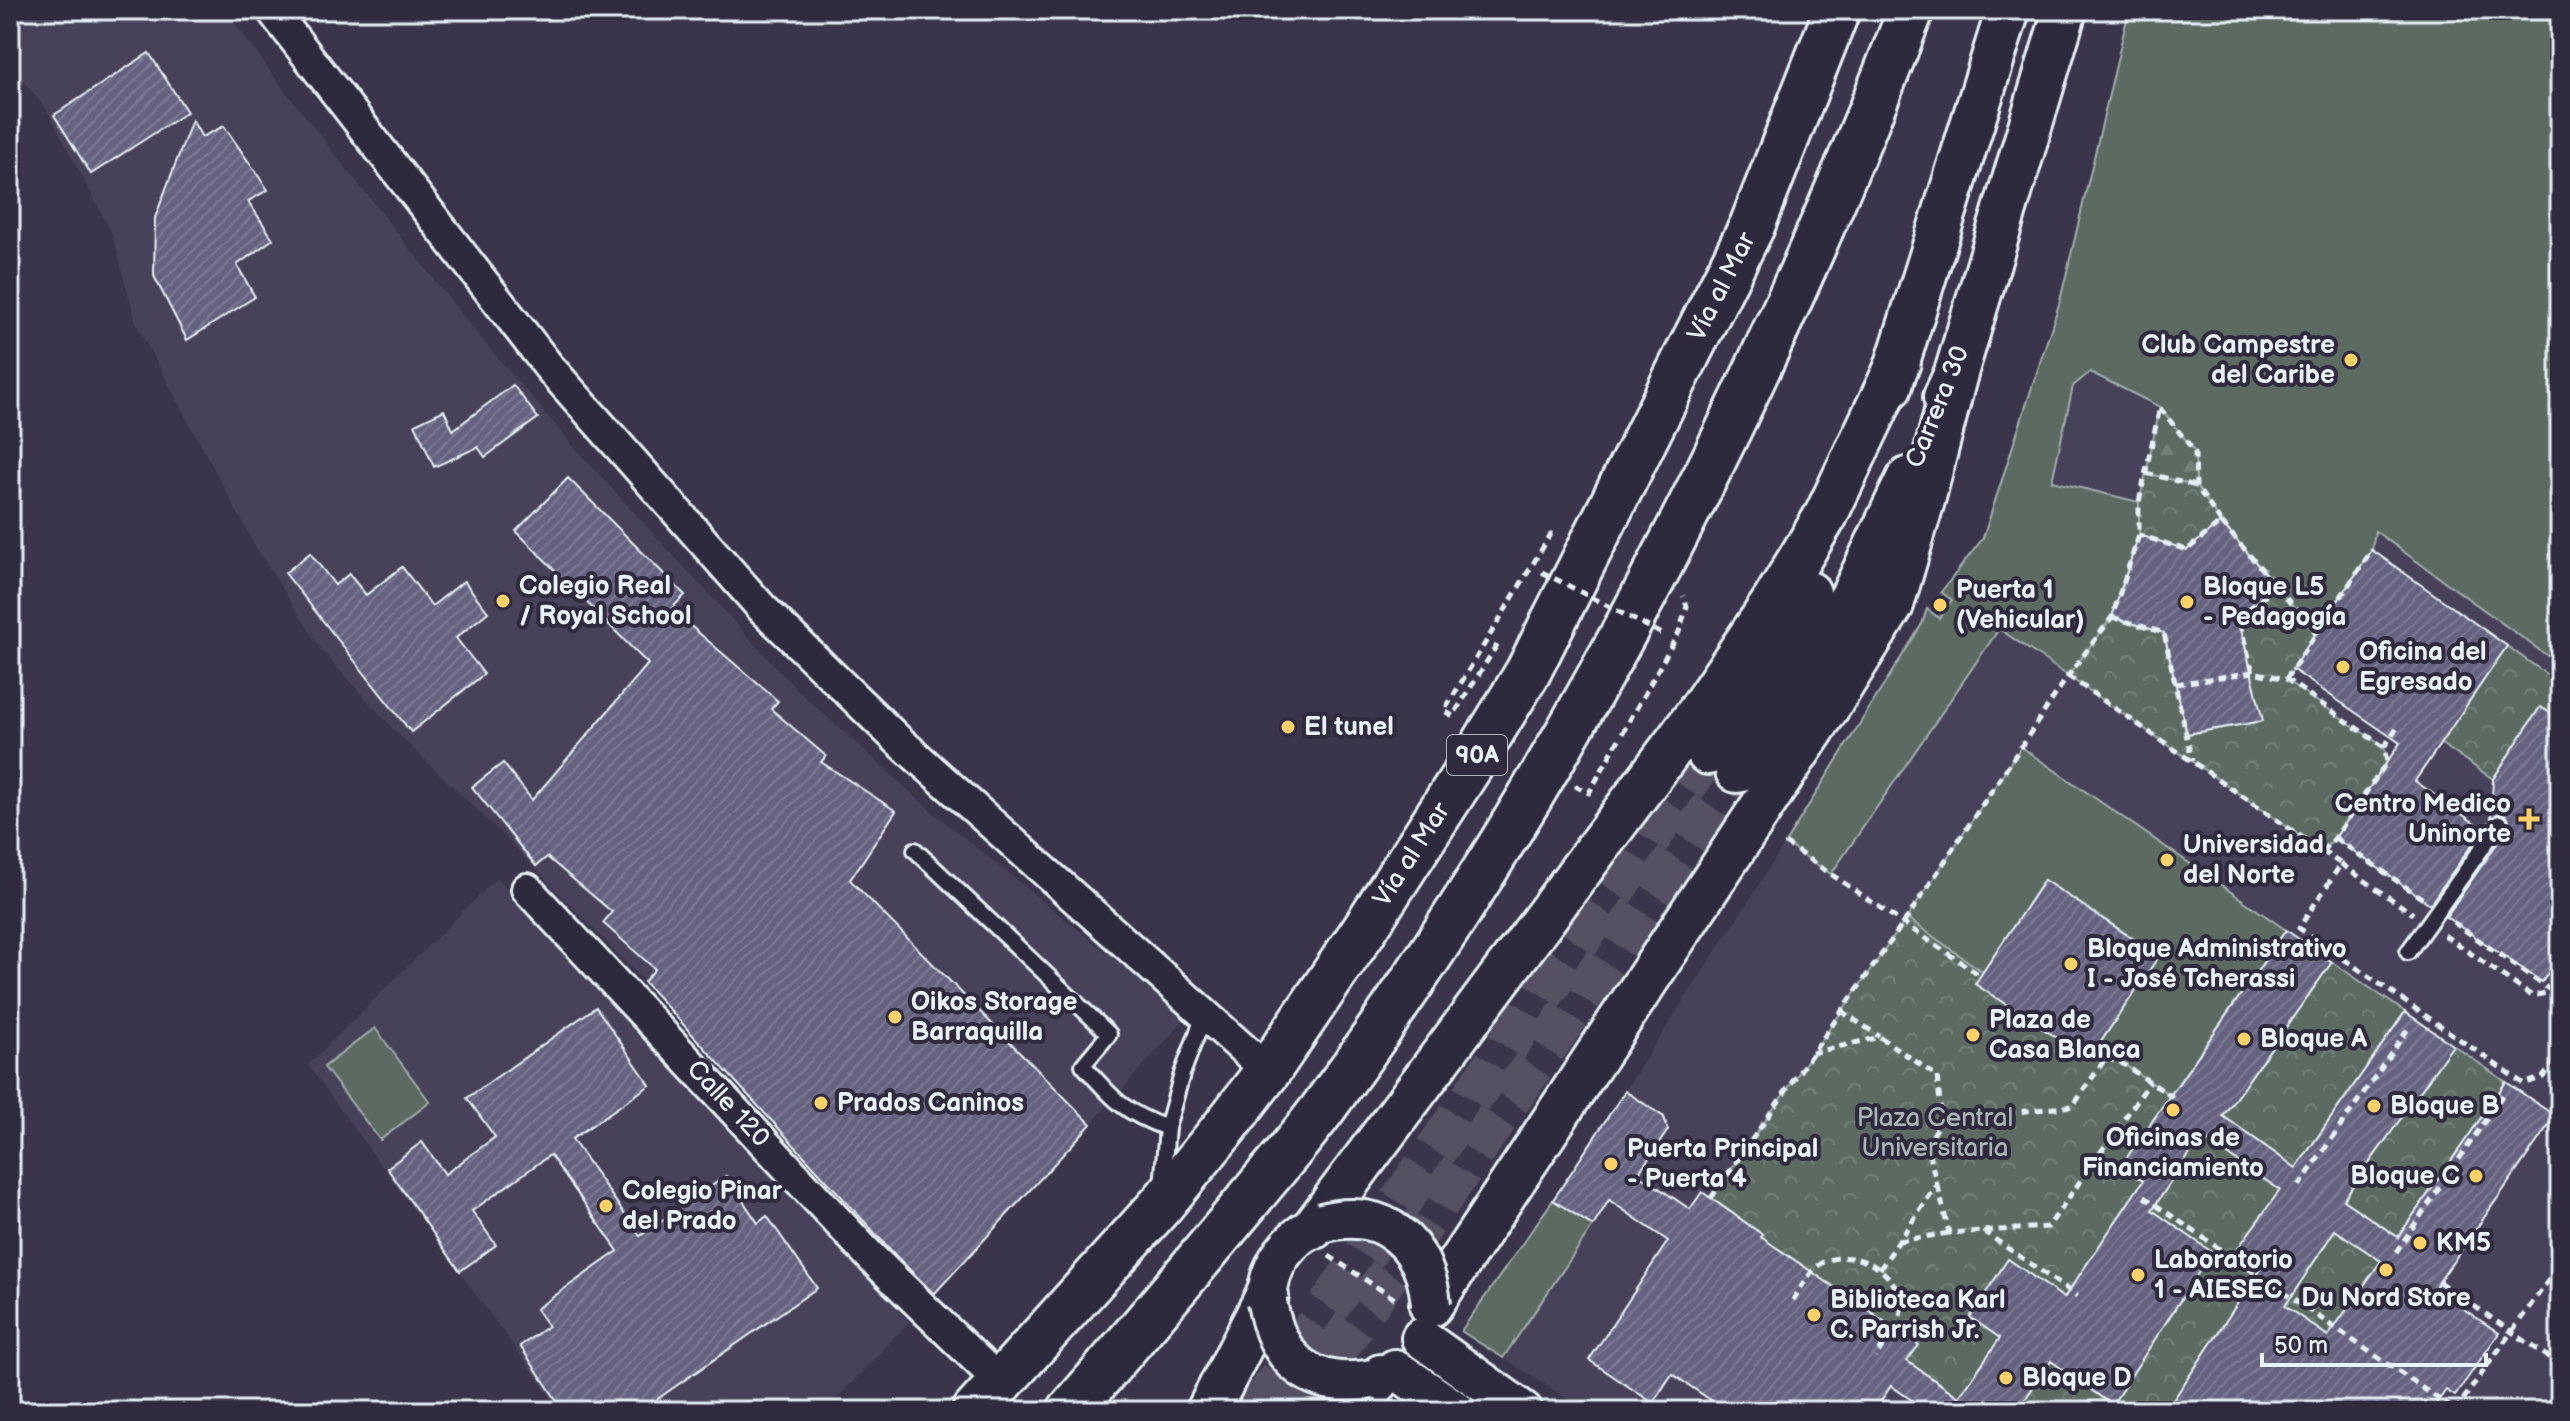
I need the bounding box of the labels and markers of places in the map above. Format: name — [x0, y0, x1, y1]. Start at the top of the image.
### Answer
place label: Club Campestre del Caribe — [2142, 330, 2335, 391]
marker: Club Campestre del Caribe — [2342, 351, 2360, 369]
place label: Colegio Real / Royal School — [519, 571, 691, 632]
place label: Bloque L5 - Pedagogía — [2203, 572, 2346, 633]
place label: Puerta 1 (Vehicular) — [1956, 575, 2084, 636]
marker: Colegio Real / Royal School — [494, 592, 512, 610]
marker: Bloque L5 - Pedagogía — [2178, 593, 2196, 611]
marker: Puerta 1 (Vehicular) — [1931, 596, 1949, 614]
place label: Oficina del Egresado — [2359, 637, 2487, 698]
marker: Oficina del Egresado — [2334, 658, 2352, 676]
place label: El tunel — [1304, 712, 1394, 743]
marker: El tunel — [1279, 718, 1297, 736]
place label: Centro Medico Uninorte — [2335, 789, 2511, 850]
marker: Centro Medico Uninorte — [2518, 808, 2540, 830]
place label: Universidad del Norte — [2183, 830, 2324, 891]
marker: Universidad del Norte — [2158, 851, 2176, 869]
place label: Bloque Administrativo I - José Tcherassi — [2087, 934, 2347, 995]
marker: Bloque Administrativo I - José Tcherassi — [2062, 955, 2080, 973]
place label: Oikos Storage Barraquilla — [911, 987, 1077, 1048]
place label: Plaza de Casa Blanca — [1989, 1005, 2141, 1066]
marker: Oikos Storage Barraquilla — [886, 1008, 904, 1026]
place label: Bloque A — [2260, 1024, 2367, 1055]
marker: Plaza de Casa Blanca — [1964, 1026, 1982, 1044]
marker: Bloque A — [2235, 1030, 2253, 1048]
place label: Prados Caninos — [837, 1088, 1024, 1119]
place label: Bloque B — [2390, 1091, 2500, 1122]
marker: Prados Caninos — [812, 1094, 830, 1112]
marker: Bloque B — [2365, 1097, 2383, 1115]
marker: Oficinas de Financiamiento — [2164, 1101, 2182, 1119]
place label: Oficinas de Financiamiento — [2082, 1123, 2264, 1184]
place label: Puerta Principal - Puerta 4 — [1627, 1134, 1818, 1195]
marker: Puerta Principal - Puerta 4 — [1602, 1155, 1620, 1173]
place label: Bloque C — [2350, 1161, 2460, 1192]
marker: Bloque C — [2467, 1167, 2485, 1185]
place label: Colegio Pinar del Prado — [622, 1176, 783, 1237]
marker: Colegio Pinar del Prado — [597, 1197, 615, 1215]
place label: KM5 — [2436, 1228, 2491, 1259]
marker: KM5 — [2411, 1234, 2429, 1252]
place label: Laboratorio 1 - AIESEC — [2154, 1245, 2293, 1306]
marker: Du Nord Store — [2377, 1261, 2395, 1279]
marker: Laboratorio 1 - AIESEC — [2129, 1266, 2147, 1284]
place label: Du Nord Store — [2301, 1283, 2471, 1314]
place label: Biblioteca Karl C. Parrish Jr. — [1830, 1285, 2006, 1346]
marker: Biblioteca Karl C. Parrish Jr. — [1805, 1306, 1823, 1324]
place label: Bloque D — [2022, 1363, 2131, 1394]
marker: Bloque D — [1997, 1369, 2015, 1387]

